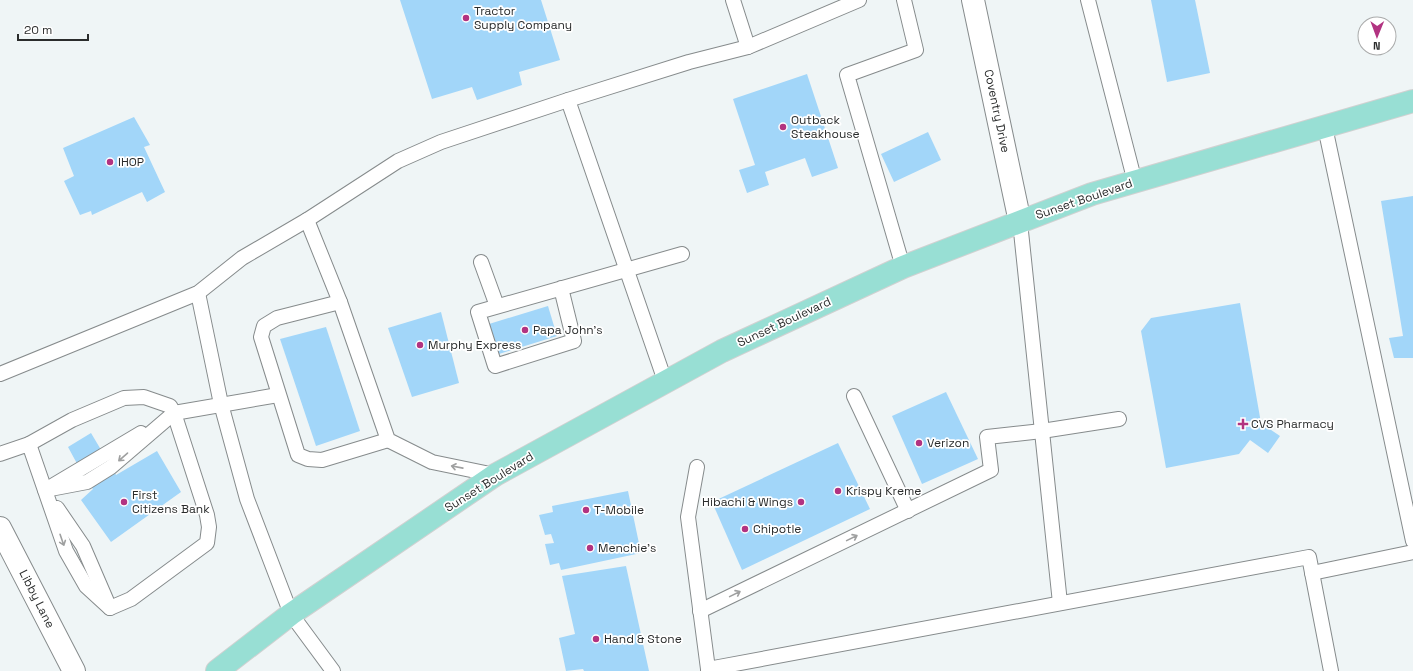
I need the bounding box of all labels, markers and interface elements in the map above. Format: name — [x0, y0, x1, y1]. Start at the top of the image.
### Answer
place label: Tractor Supply Company — [474, 3, 572, 33]
marker: Tractor Supply Company — [461, 13, 471, 23]
scale bar — [18, 16, 88, 42]
north arrow — [1357, 16, 1397, 56]
text: 20 m — [24, 22, 52, 38]
text: N — [1373, 39, 1381, 53]
street label: Coventry Drive — [980, 68, 1014, 154]
place label: Outback Steakhouse — [791, 112, 860, 142]
marker: Outback Steakhouse — [778, 122, 788, 132]
place label: IHOP — [118, 154, 144, 170]
marker: IHOP — [105, 157, 115, 167]
street label: Sunset Boulevard — [1033, 175, 1135, 223]
street label: Sunset Boulevard — [735, 293, 833, 351]
place label: Papa John's — [533, 322, 603, 338]
marker: Papa John's — [520, 325, 530, 335]
place label: Murphy Express — [428, 337, 521, 353]
marker: Murphy Express — [415, 340, 425, 350]
place label: CVS Pharmacy — [1251, 416, 1334, 432]
marker: CVS Pharmacy — [1238, 419, 1248, 429]
place label: Verizon — [927, 435, 969, 451]
marker: Verizon — [914, 438, 924, 448]
street label: Sunset Boulevard — [442, 448, 536, 516]
one-way arrow — [118, 452, 128, 461]
one-way arrow — [451, 463, 464, 471]
place label: Krispy Kreme — [846, 483, 921, 499]
marker: Krispy Kreme — [833, 486, 843, 496]
place label: First Citizens Bank — [132, 487, 210, 517]
place label: Hibachi & Wings — [702, 494, 793, 510]
marker: First Citizens Bank — [119, 497, 129, 507]
marker: Hibachi & Wings — [796, 497, 806, 507]
place label: T-Mobile — [594, 502, 644, 518]
marker: T-Mobile — [581, 505, 591, 515]
place label: Chipotle — [753, 521, 801, 537]
marker: Chipotle — [740, 524, 750, 534]
one-way arrow — [59, 534, 67, 546]
one-way arrow — [846, 534, 858, 541]
place label: Menchie's — [598, 540, 656, 556]
marker: Menchie's — [585, 543, 595, 553]
street label: Libby Lane — [16, 567, 58, 631]
one-way arrow — [729, 590, 741, 597]
place label: Hand & Stone — [604, 631, 682, 647]
marker: Hand & Stone — [591, 634, 601, 644]

